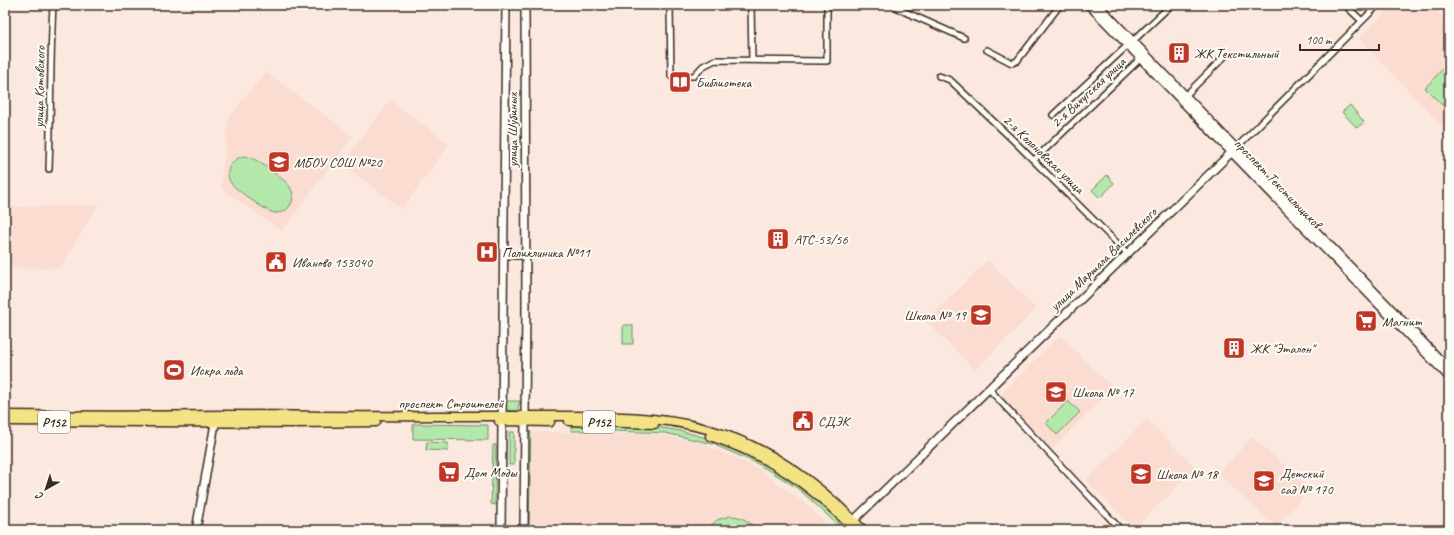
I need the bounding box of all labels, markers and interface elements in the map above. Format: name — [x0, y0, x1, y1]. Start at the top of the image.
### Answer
scale bar — [1300, 26, 1379, 52]
text: 100 m — [1306, 32, 1333, 48]
building icon: ЖК Текстильный — [1166, 40, 1192, 66]
street label: улица Котовского — [30, 45, 49, 129]
place label: ЖК Текстильный — [1194, 45, 1280, 62]
street label: 2-я Вичугская улица — [1048, 53, 1130, 131]
library icon: Библиотека — [667, 69, 693, 95]
place label: Библиотека — [696, 74, 752, 91]
street label: улица Шубиных — [504, 91, 521, 168]
street label: 2-я Коляновская улица — [999, 111, 1089, 198]
street label: проспект Текстильщиков — [1230, 135, 1327, 234]
school or university icon: МБОУ СОШ №20 — [266, 149, 292, 175]
place label: МБОУ СОШ №20 — [294, 154, 384, 171]
street label: улица Маршала Василевского — [1046, 203, 1162, 315]
building icon: АТС-53/56 — [765, 226, 791, 252]
place label: АТС-53/56 — [794, 231, 849, 248]
hospital icon: Поликлиника №11 — [474, 239, 500, 265]
place label: Поликлиника №11 — [502, 244, 591, 261]
public building icon: Иваново 153040 — [263, 249, 289, 275]
place label: Иваново 153040 — [292, 254, 374, 271]
school or university icon: Школа № 19 — [968, 302, 994, 328]
place label: Школа № 19 — [904, 307, 968, 324]
supermarket icon: Магнит — [1353, 308, 1379, 334]
place label: Магнит — [1382, 313, 1423, 330]
building icon: ЖК "Эталон" — [1221, 335, 1247, 361]
place label: ЖК "Эталон" — [1250, 340, 1317, 357]
sports icon: Искра льда — [161, 357, 187, 383]
place label: Искра льда — [190, 362, 244, 379]
school or university icon: Школа № 17 — [1043, 379, 1069, 405]
place label: Школа № 17 — [1072, 384, 1135, 401]
street label: проспект Строителей — [398, 395, 505, 412]
public building icon: СДЭК — [790, 408, 816, 434]
road number: Р152 — [38, 411, 70, 433]
road number: Р152 — [583, 411, 615, 433]
place label: СДЭК — [818, 413, 852, 430]
supermarket icon: Дом Моды — [436, 459, 462, 485]
school or university icon: Школа № 18 — [1128, 461, 1154, 487]
place label: Дом Моды — [464, 464, 518, 481]
place label: Детский сад № 170 — [1280, 465, 1334, 498]
place label: Школа № 18 — [1156, 466, 1220, 483]
school or university icon: Детский сад № 170 — [1251, 468, 1277, 494]
north arrow — [26, 469, 66, 509]
text: С — [32, 489, 46, 504]

